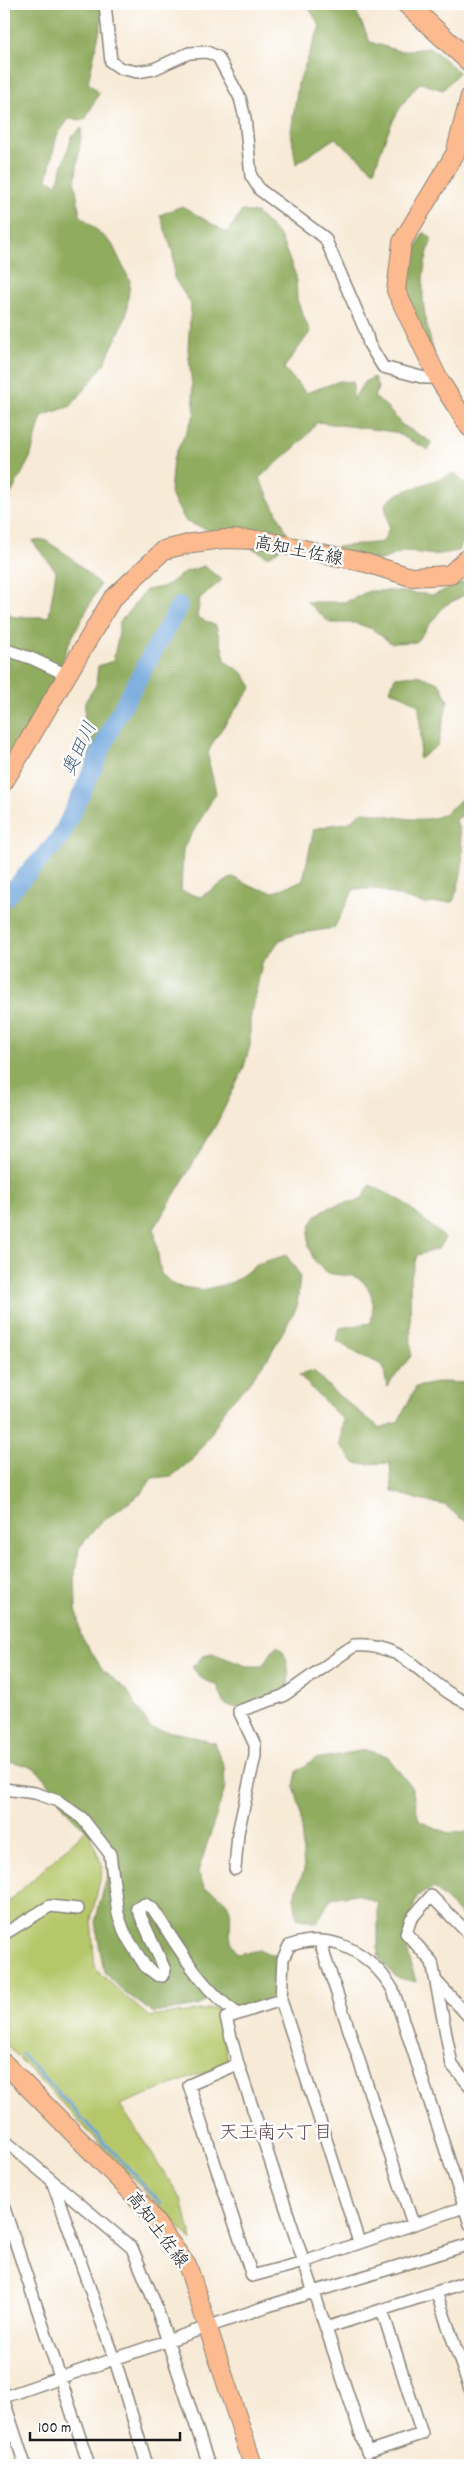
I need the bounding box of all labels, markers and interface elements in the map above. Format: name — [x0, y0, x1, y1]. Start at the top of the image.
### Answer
street label: 高知土佐線 — [252, 532, 345, 573]
water label: 奥田川 — [57, 718, 105, 781]
district label: 天王南六丁目 — [219, 2121, 333, 2148]
street label: 高知土佐線 — [119, 2187, 193, 2274]
scale bar — [30, 2409, 180, 2441]
text: 100 m — [38, 2418, 71, 2440]

